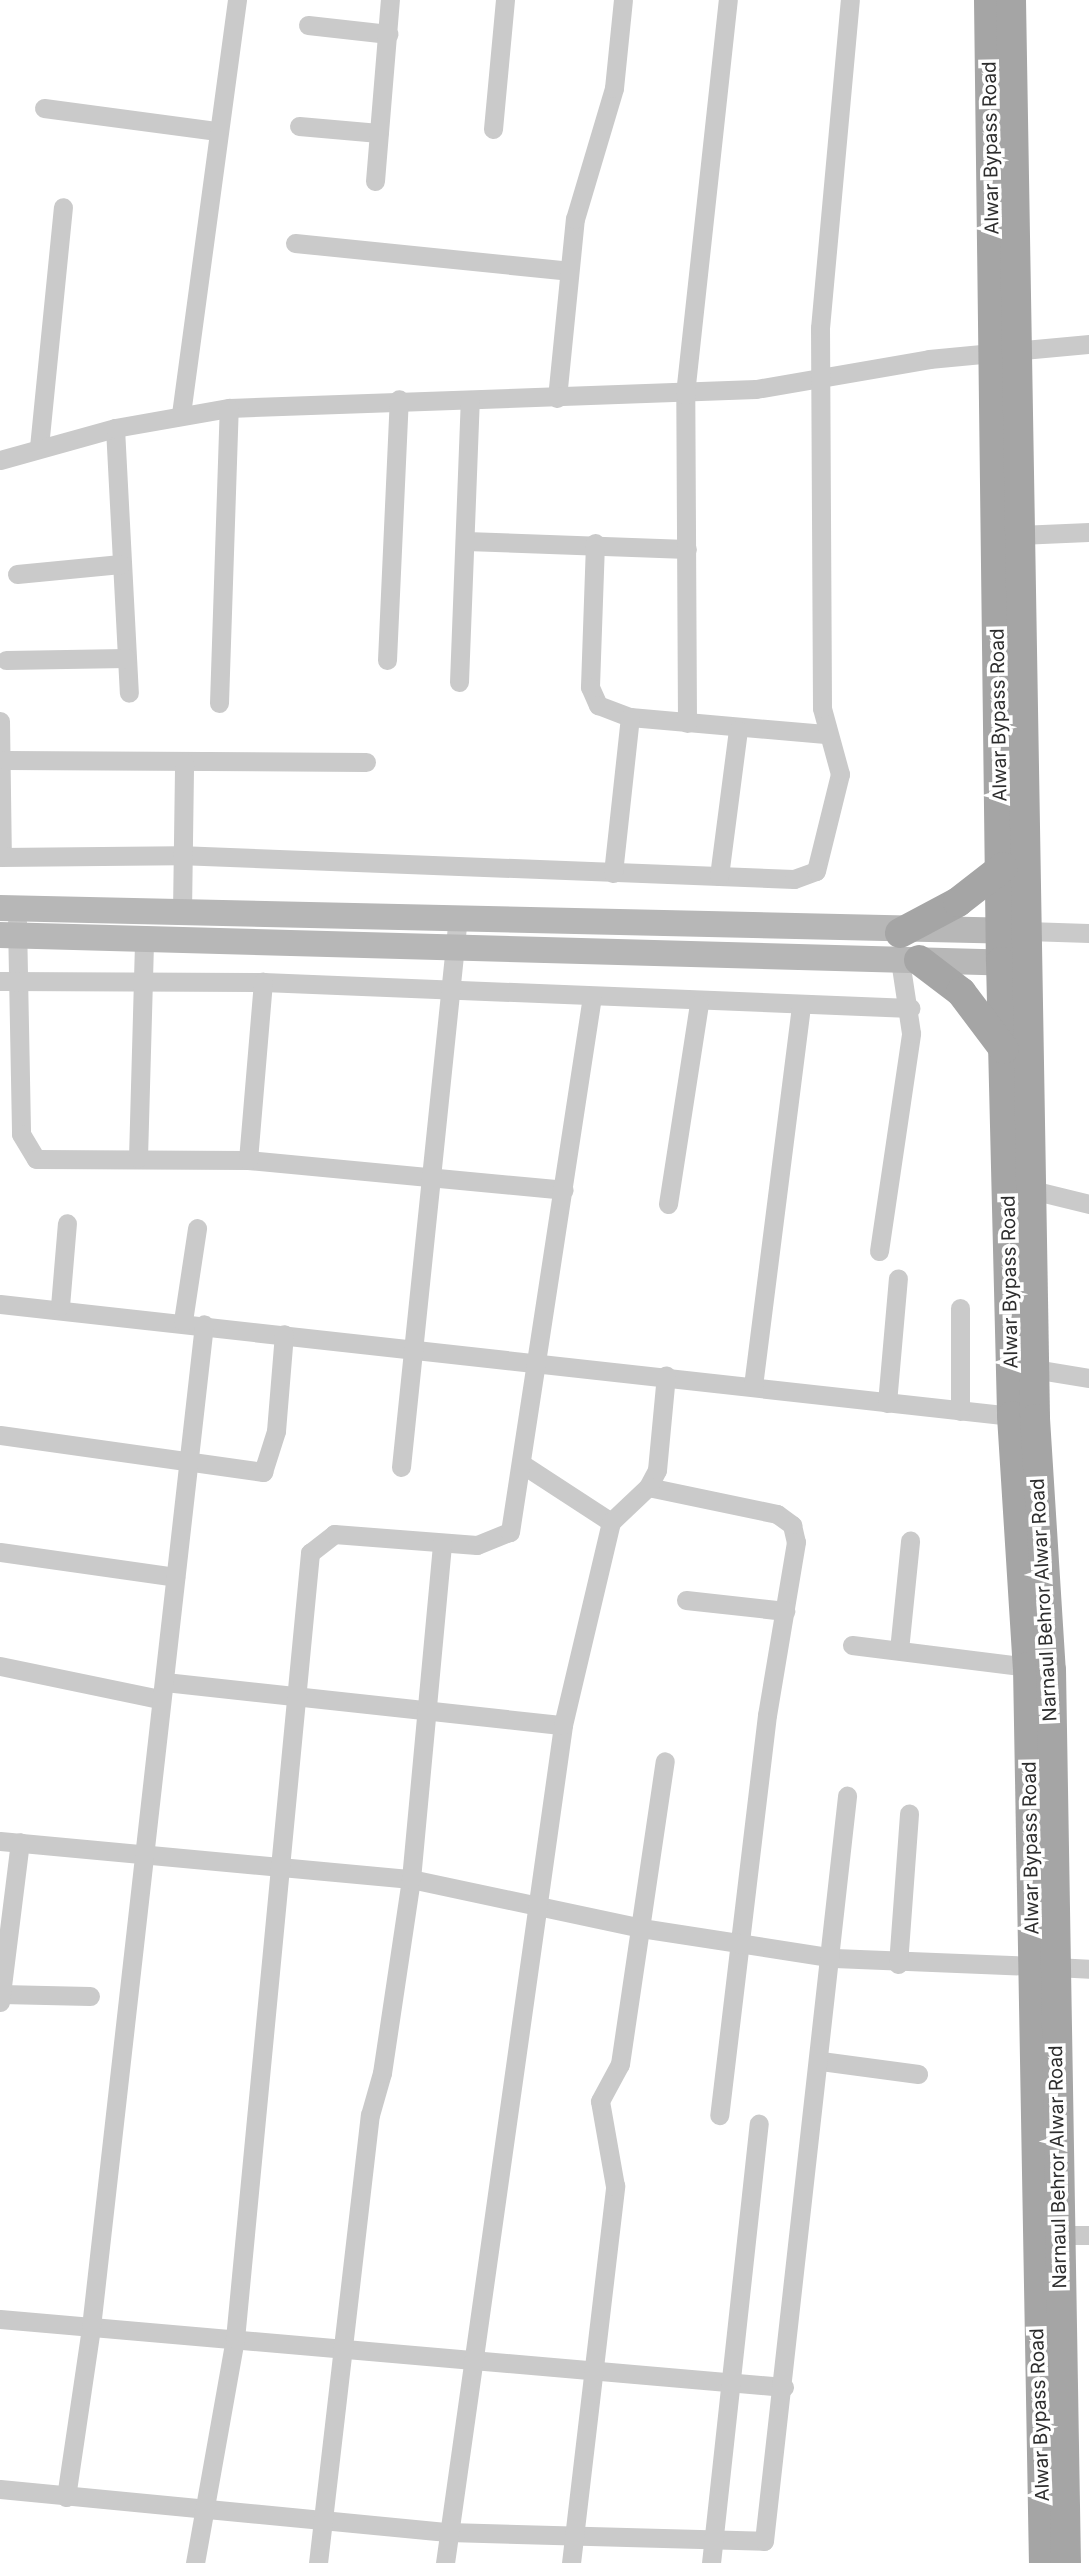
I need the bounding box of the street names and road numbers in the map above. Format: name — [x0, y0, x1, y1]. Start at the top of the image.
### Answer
street label: Alwar Bypass Road — [978, 61, 1004, 235]
street label: Alwar Bypass Road — [986, 628, 1012, 802]
street label: Alwar Bypass Road — [997, 1195, 1023, 1369]
street label: Narnaul Behror Alwar Road — [1026, 1478, 1062, 1722]
street label: Alwar Bypass Road — [1018, 1761, 1044, 1935]
street label: Narnaul Behror Alwar Road — [1044, 2045, 1072, 2289]
street label: Alwar Bypass Road — [1026, 2328, 1054, 2502]

